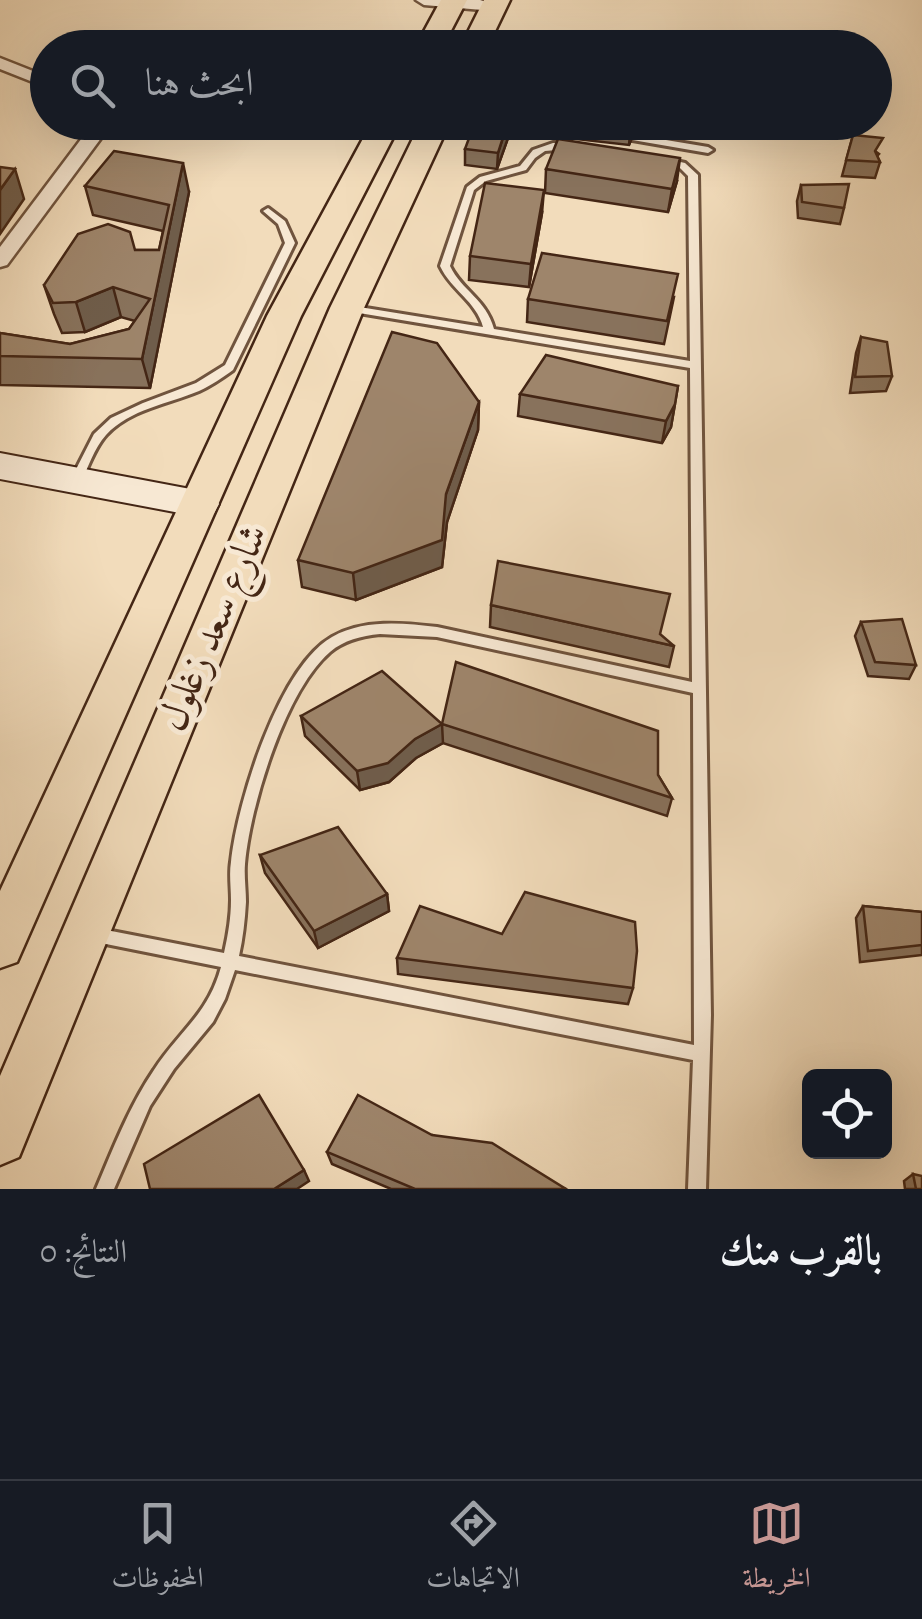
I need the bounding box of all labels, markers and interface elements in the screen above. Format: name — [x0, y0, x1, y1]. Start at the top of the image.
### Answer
search box — [30, 30, 892, 140]
text: ابحث هنا — [145, 56, 254, 108]
icon: search — [65, 58, 120, 113]
street label: شارع سعد زغلول — [144, 515, 286, 741]
map controls — [802, 1069, 892, 1159]
button: locate — [802, 1069, 892, 1159]
text: بالقرب منك — [719, 1221, 882, 1278]
text: النتائج: 0 — [40, 1229, 127, 1273]
tab: المحفوظات — [111, 1496, 204, 1605]
tab: الاتجاهات — [426, 1496, 520, 1605]
tab: الخريطة — [743, 1496, 811, 1605]

